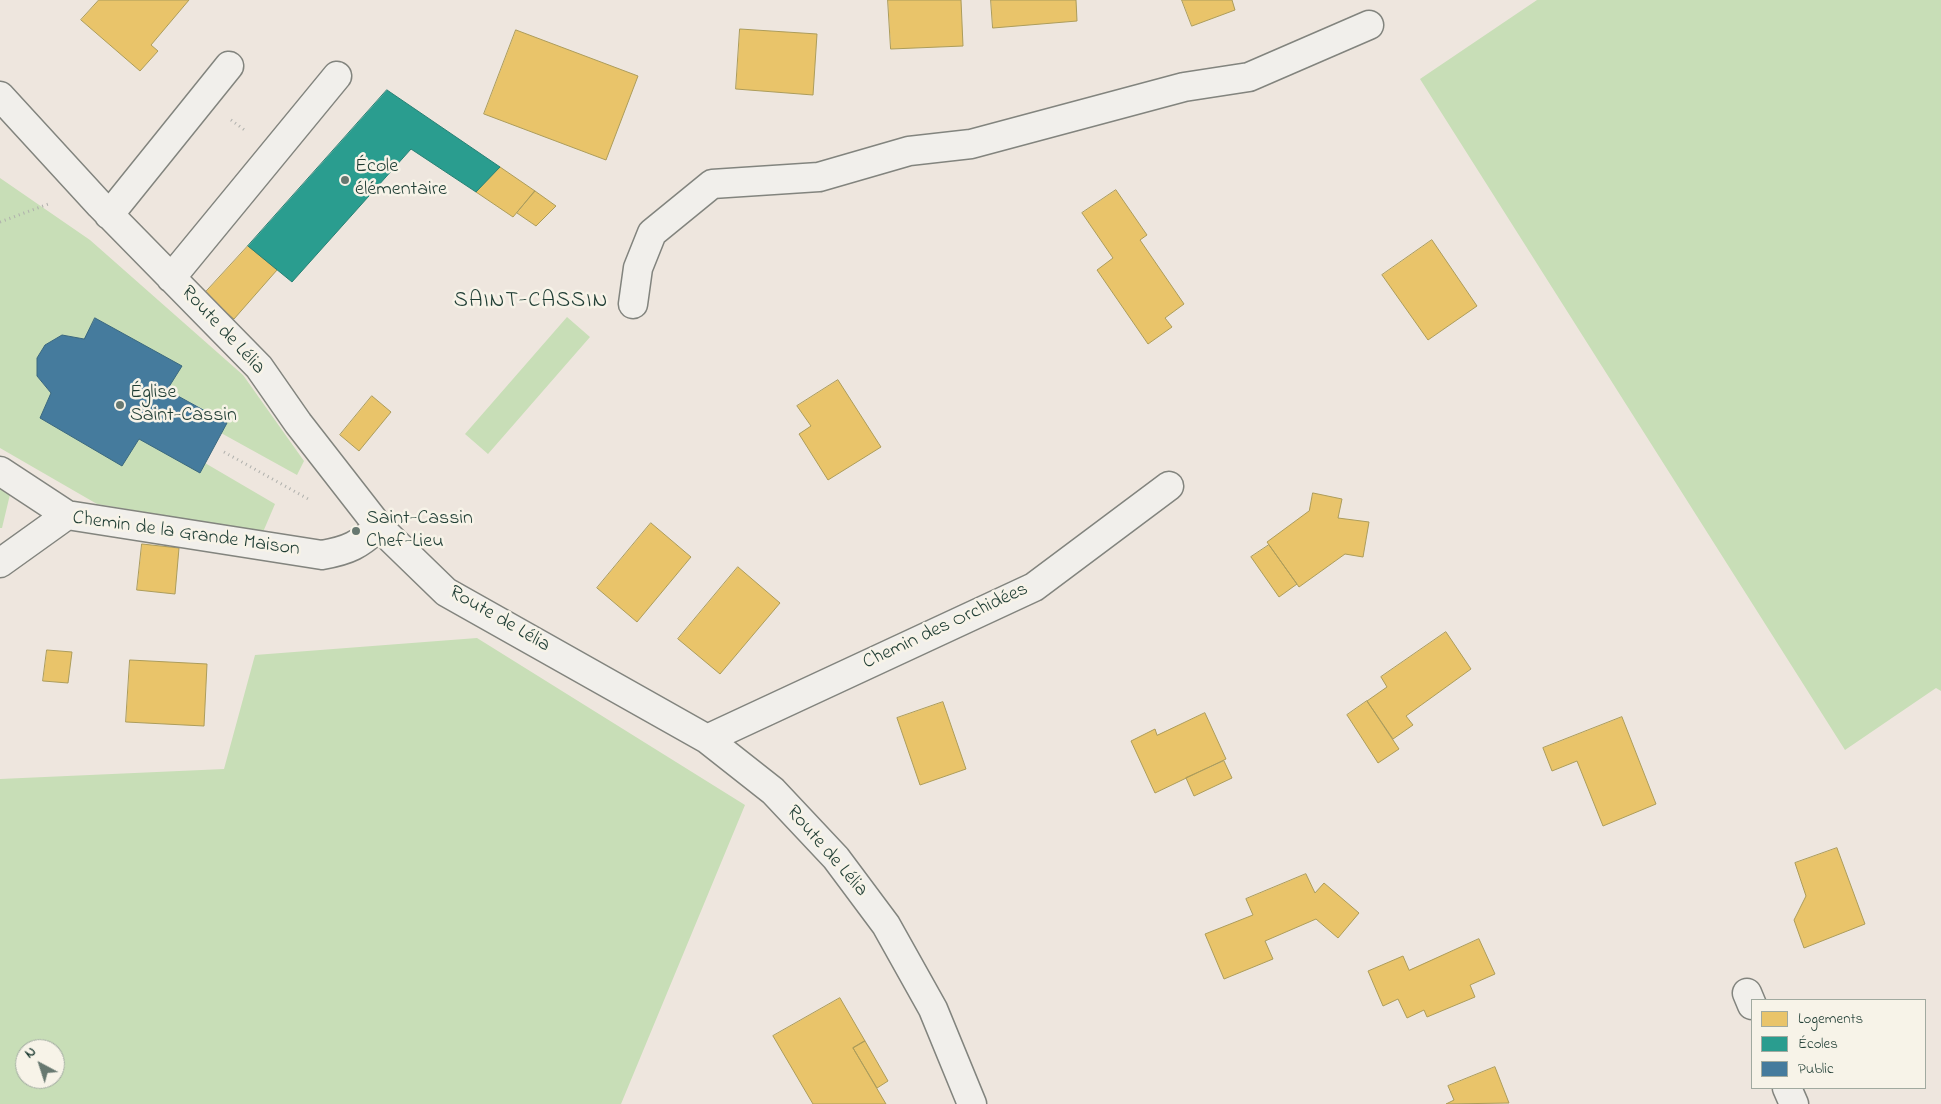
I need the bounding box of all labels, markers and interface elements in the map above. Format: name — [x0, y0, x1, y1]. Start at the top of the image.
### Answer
place label: École élémentaire — [355, 156, 447, 203]
marker: École élémentaire — [339, 174, 351, 186]
street label: Route de Lélia — [175, 282, 269, 380]
district label: SAINT-CASSIN — [452, 289, 610, 315]
place label: Église Saint-Cassin — [130, 382, 237, 429]
marker: Église Saint-Cassin — [114, 399, 126, 411]
street label: Chemin de la Grande Maison — [71, 507, 301, 563]
place label: Saint-Cassin Chef-Lieu — [366, 508, 473, 555]
marker: Saint-Cassin Chef-Lieu — [350, 525, 362, 537]
street label: Chemin des Orchidées — [860, 578, 1032, 676]
street label: Route de Lélia — [444, 581, 554, 659]
street label: Route de Lélia — [780, 802, 872, 902]
legend — [1751, 999, 1926, 1089]
text: Logements — [1798, 1008, 1863, 1030]
text: Écoles — [1798, 1033, 1838, 1055]
north arrow — [15, 1039, 65, 1089]
text: N — [20, 1042, 41, 1064]
text: Public — [1798, 1058, 1834, 1080]

